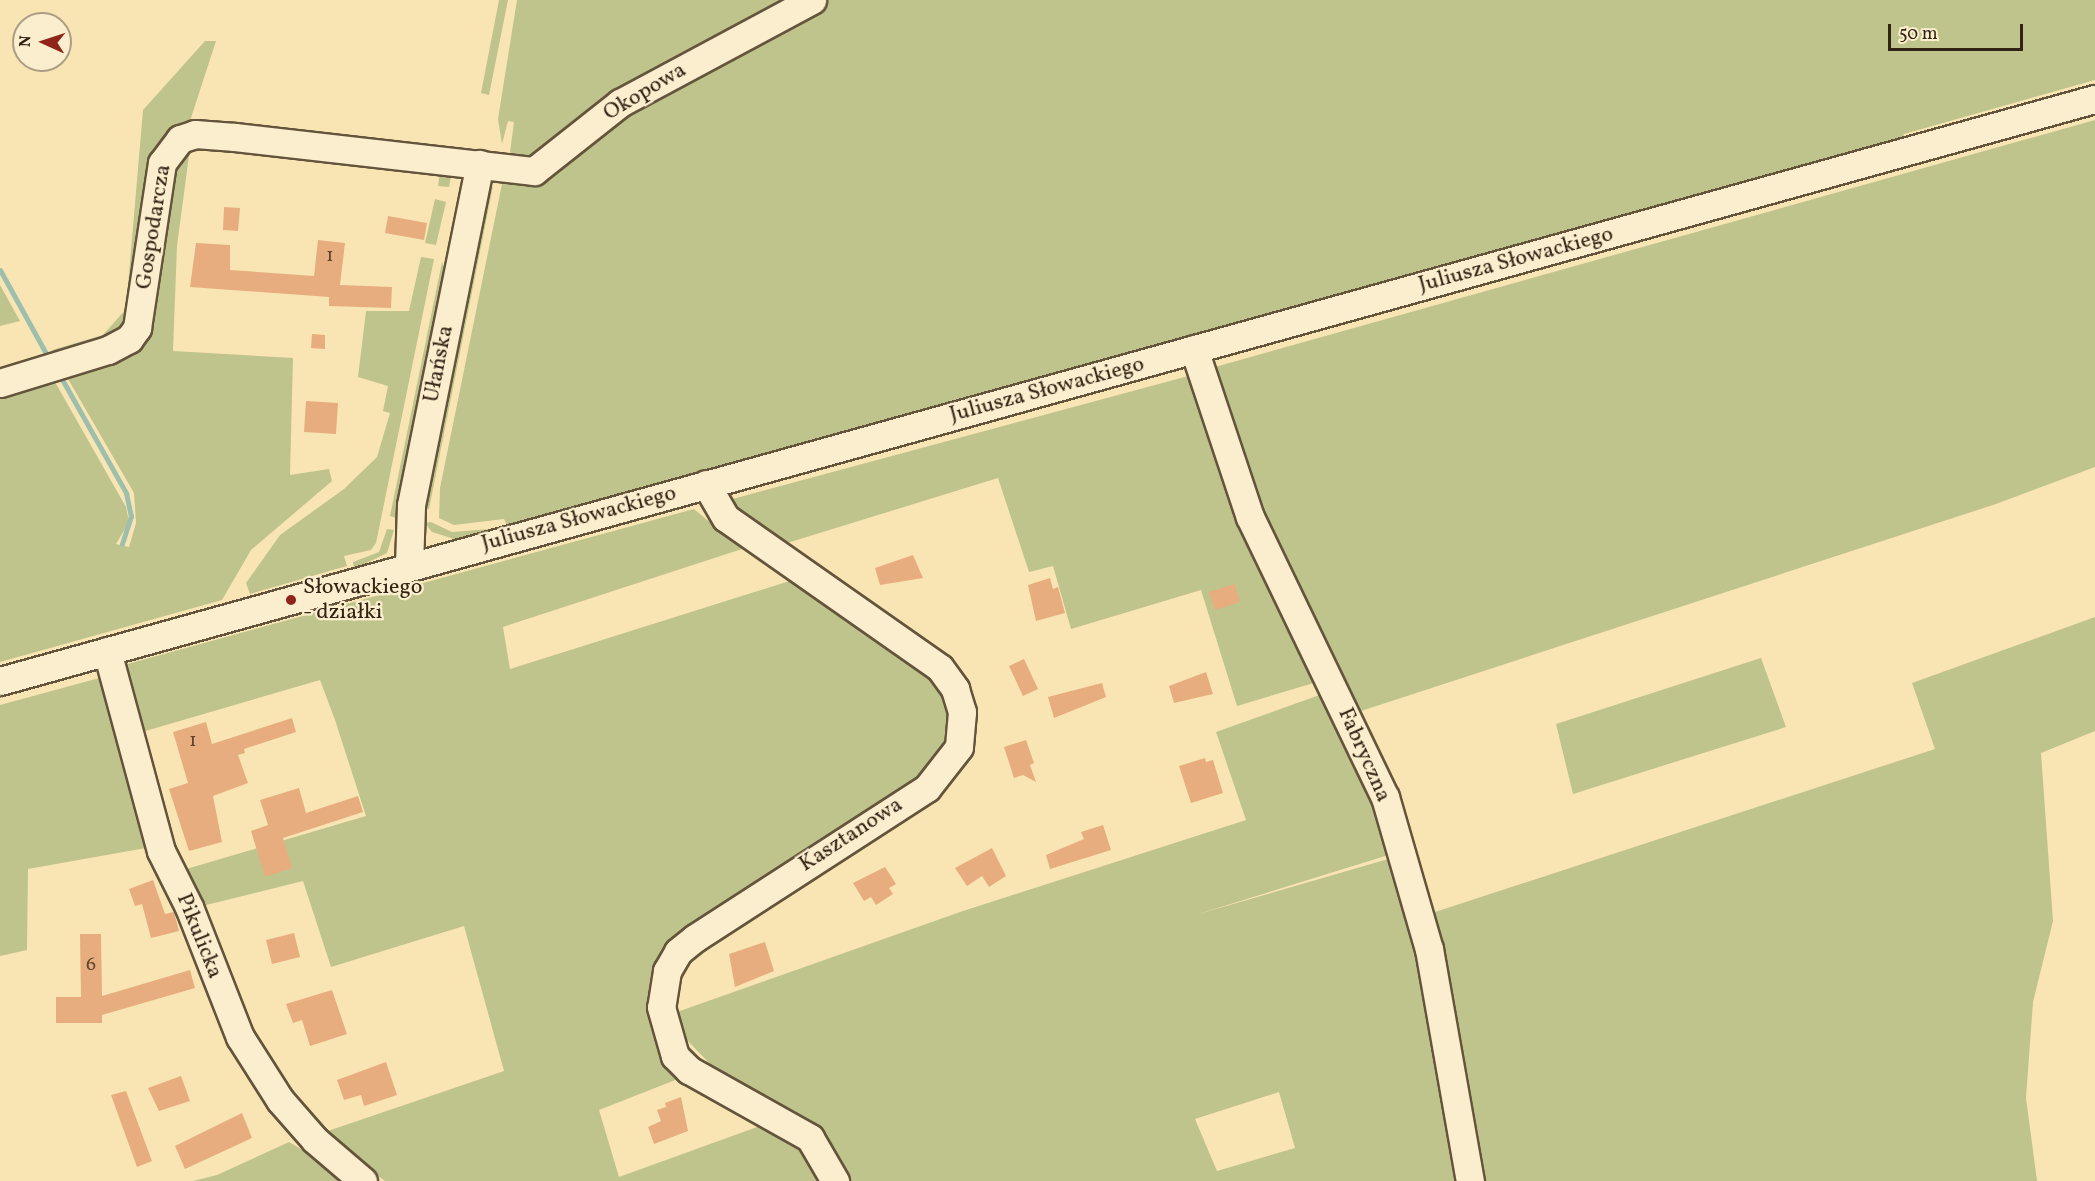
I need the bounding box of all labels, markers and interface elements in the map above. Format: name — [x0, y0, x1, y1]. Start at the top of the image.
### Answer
north arrow — [12, 12, 72, 72]
scale bar — [1891, 12, 2026, 50]
text: 50 m — [1899, 22, 1938, 47]
text: N — [15, 35, 37, 48]
street label: Okopowa — [599, 57, 691, 127]
street label: Gospodarcza — [131, 163, 177, 291]
street label: Juliusza Słowackiego — [1416, 221, 1616, 299]
house number: 1 — [326, 244, 334, 268]
street label: Ułańska — [419, 323, 459, 405]
street label: Juliusza Słowackiego — [947, 351, 1147, 429]
street label: Juliusza Słowackiego — [479, 480, 679, 558]
place label: Słowackiego - działki — [303, 574, 422, 626]
marker: Słowackiego - działki — [284, 593, 298, 607]
street label: Fabryczna — [1332, 704, 1396, 806]
house number: 1 — [189, 729, 197, 753]
street label: Kasztanowa — [795, 792, 907, 878]
street label: Pikulicka — [170, 890, 228, 982]
house number: 6 — [86, 953, 96, 977]

